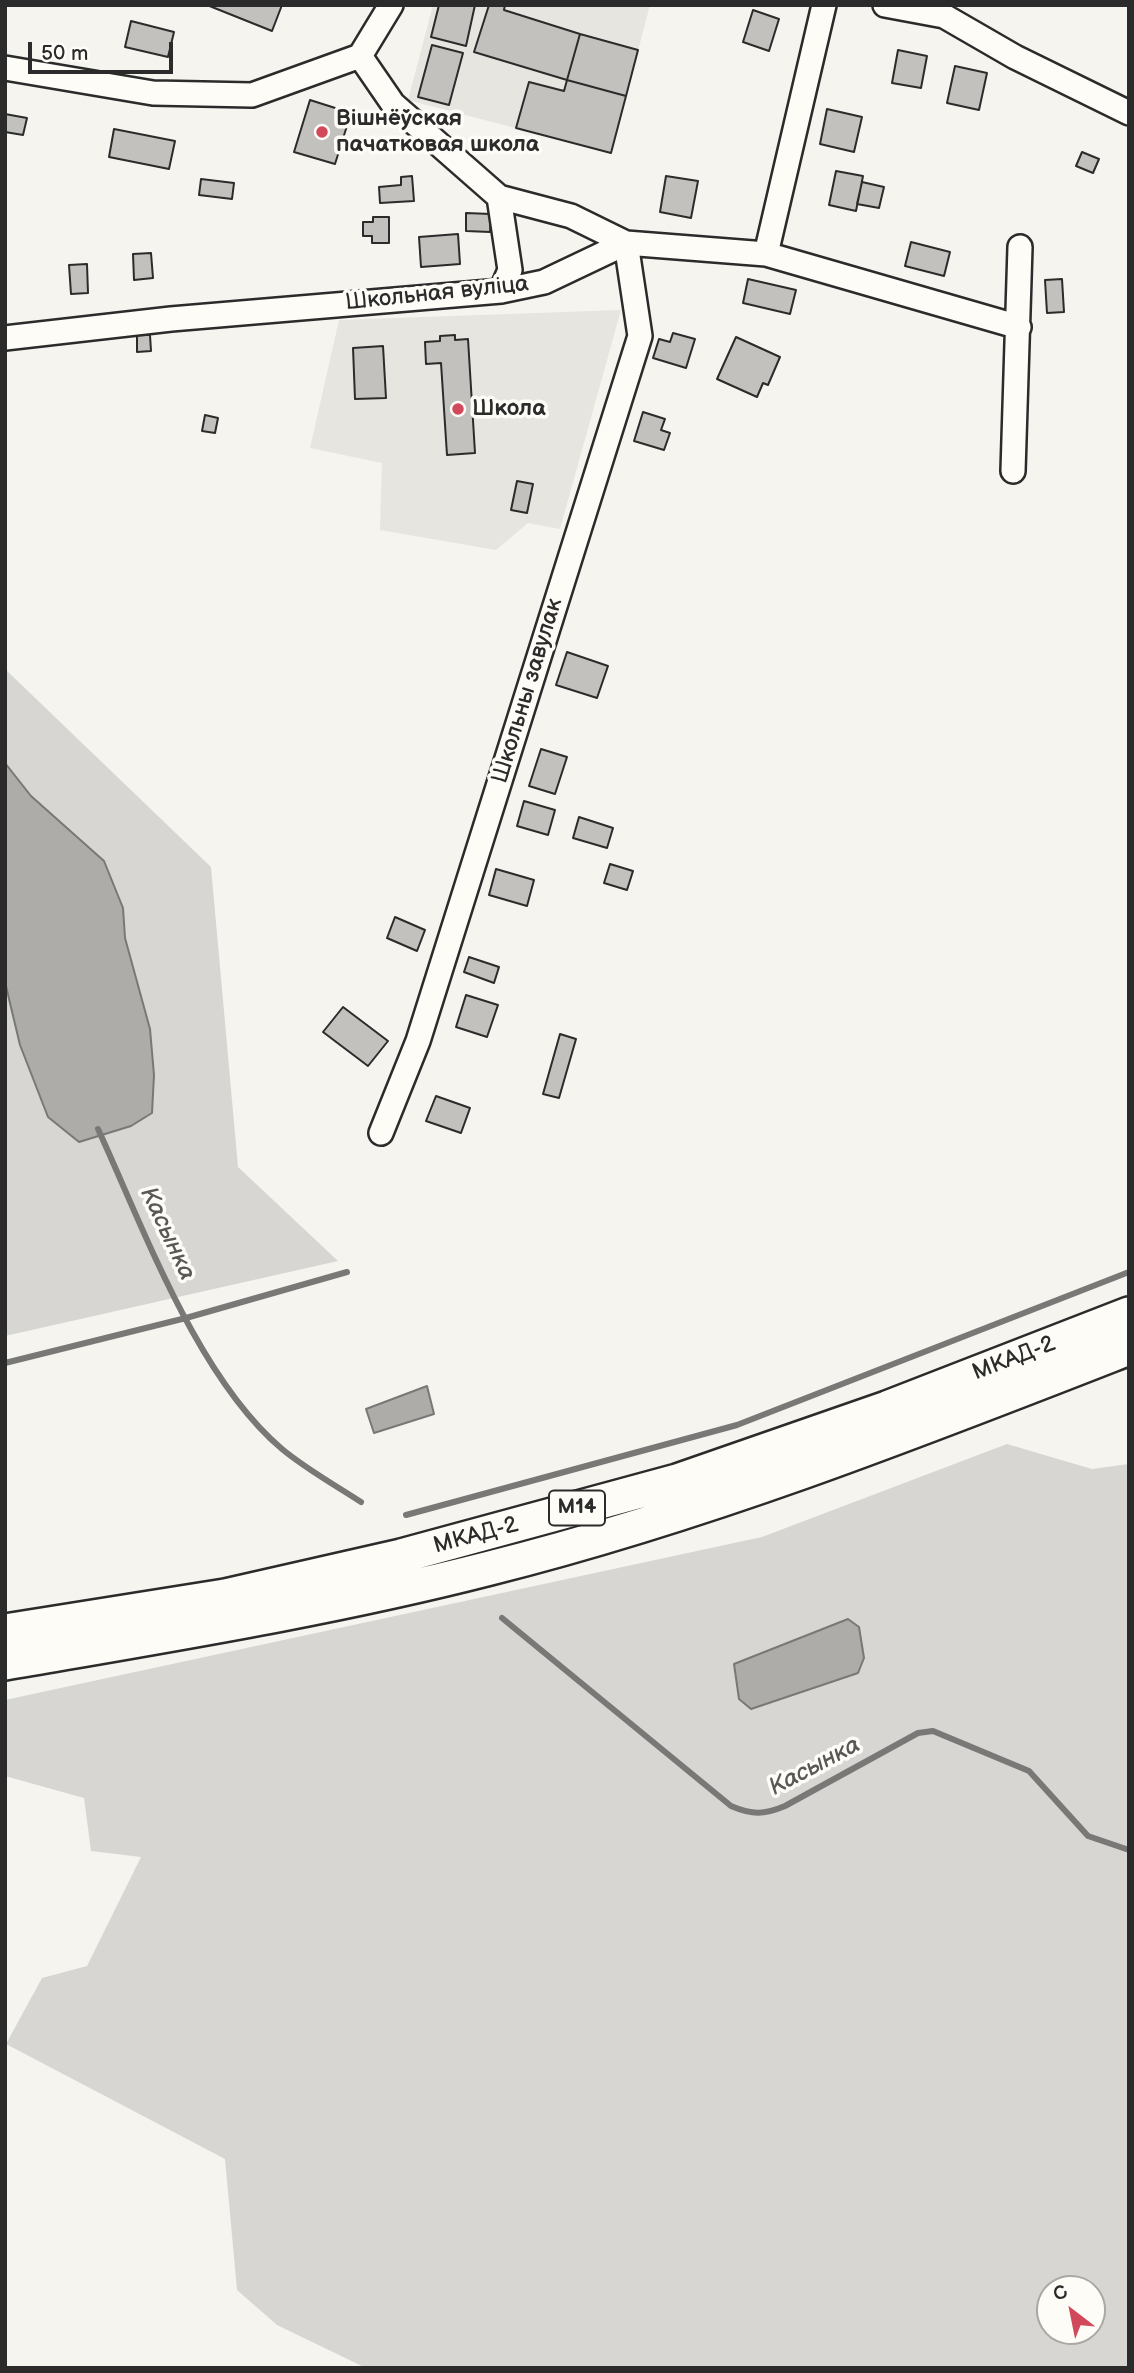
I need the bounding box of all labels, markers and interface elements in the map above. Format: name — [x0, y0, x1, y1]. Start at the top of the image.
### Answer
scale bar — [32, 28, 177, 72]
text: 50 m — [41, 41, 88, 66]
place label: Вішнёўская пачатковая школа — [336, 105, 539, 159]
marker: Вішнёўская пачатковая школа — [314, 124, 330, 140]
street label: Школьная вуліца — [344, 271, 530, 317]
place label: Школа — [472, 395, 546, 423]
marker: Школа — [450, 401, 466, 417]
street label: Школьны завулак — [487, 595, 569, 787]
water label: Касынка — [133, 1183, 201, 1285]
street label: МКАД-2 — [969, 1331, 1059, 1387]
road number: М14 — [549, 1490, 605, 1526]
street label: МКАД-2 — [431, 1512, 521, 1560]
water label: Касынка — [764, 1731, 866, 1803]
north arrow — [1036, 2275, 1106, 2345]
text: С — [1049, 2280, 1072, 2307]

